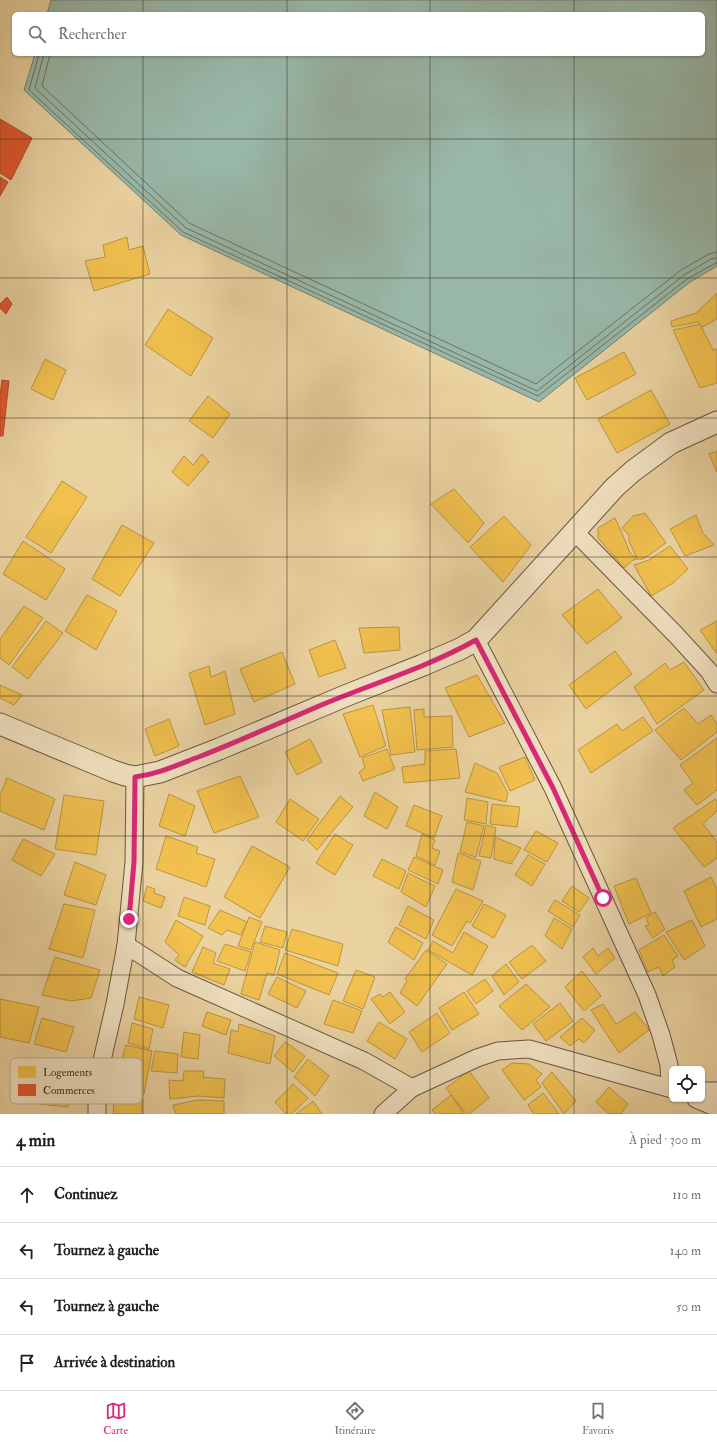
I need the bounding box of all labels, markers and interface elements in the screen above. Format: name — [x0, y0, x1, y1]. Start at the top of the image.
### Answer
search box — [12, 12, 705, 56]
icon: search — [26, 23, 48, 45]
text: Rechercher — [58, 25, 126, 44]
route start — [594, 889, 612, 907]
route end — [120, 910, 138, 928]
legend — [10, 1058, 142, 1104]
text: Logements — [43, 1066, 93, 1079]
map controls — [669, 1066, 705, 1102]
button: locate — [669, 1066, 705, 1102]
text: Commerces — [43, 1084, 95, 1097]
text: 4 min — [16, 1130, 55, 1151]
text: À pied · 300 m — [629, 1132, 701, 1148]
icon: ahead — [16, 1184, 38, 1206]
text: Continuez — [54, 1185, 118, 1204]
text: 110 m — [672, 1187, 701, 1203]
icon: left — [16, 1240, 38, 1262]
text: Tournez à gauche — [54, 1241, 159, 1260]
text: 140 m — [670, 1243, 701, 1259]
icon: left — [16, 1296, 38, 1318]
text: Tournez à gauche — [54, 1297, 159, 1316]
text: 50 m — [676, 1299, 701, 1315]
icon: arrive — [16, 1352, 38, 1374]
text: Arrivée à destination — [54, 1353, 175, 1372]
tab: Carte — [103, 1400, 128, 1437]
tab: Itinéraire — [334, 1400, 376, 1437]
tab: Favoris — [582, 1400, 614, 1437]

